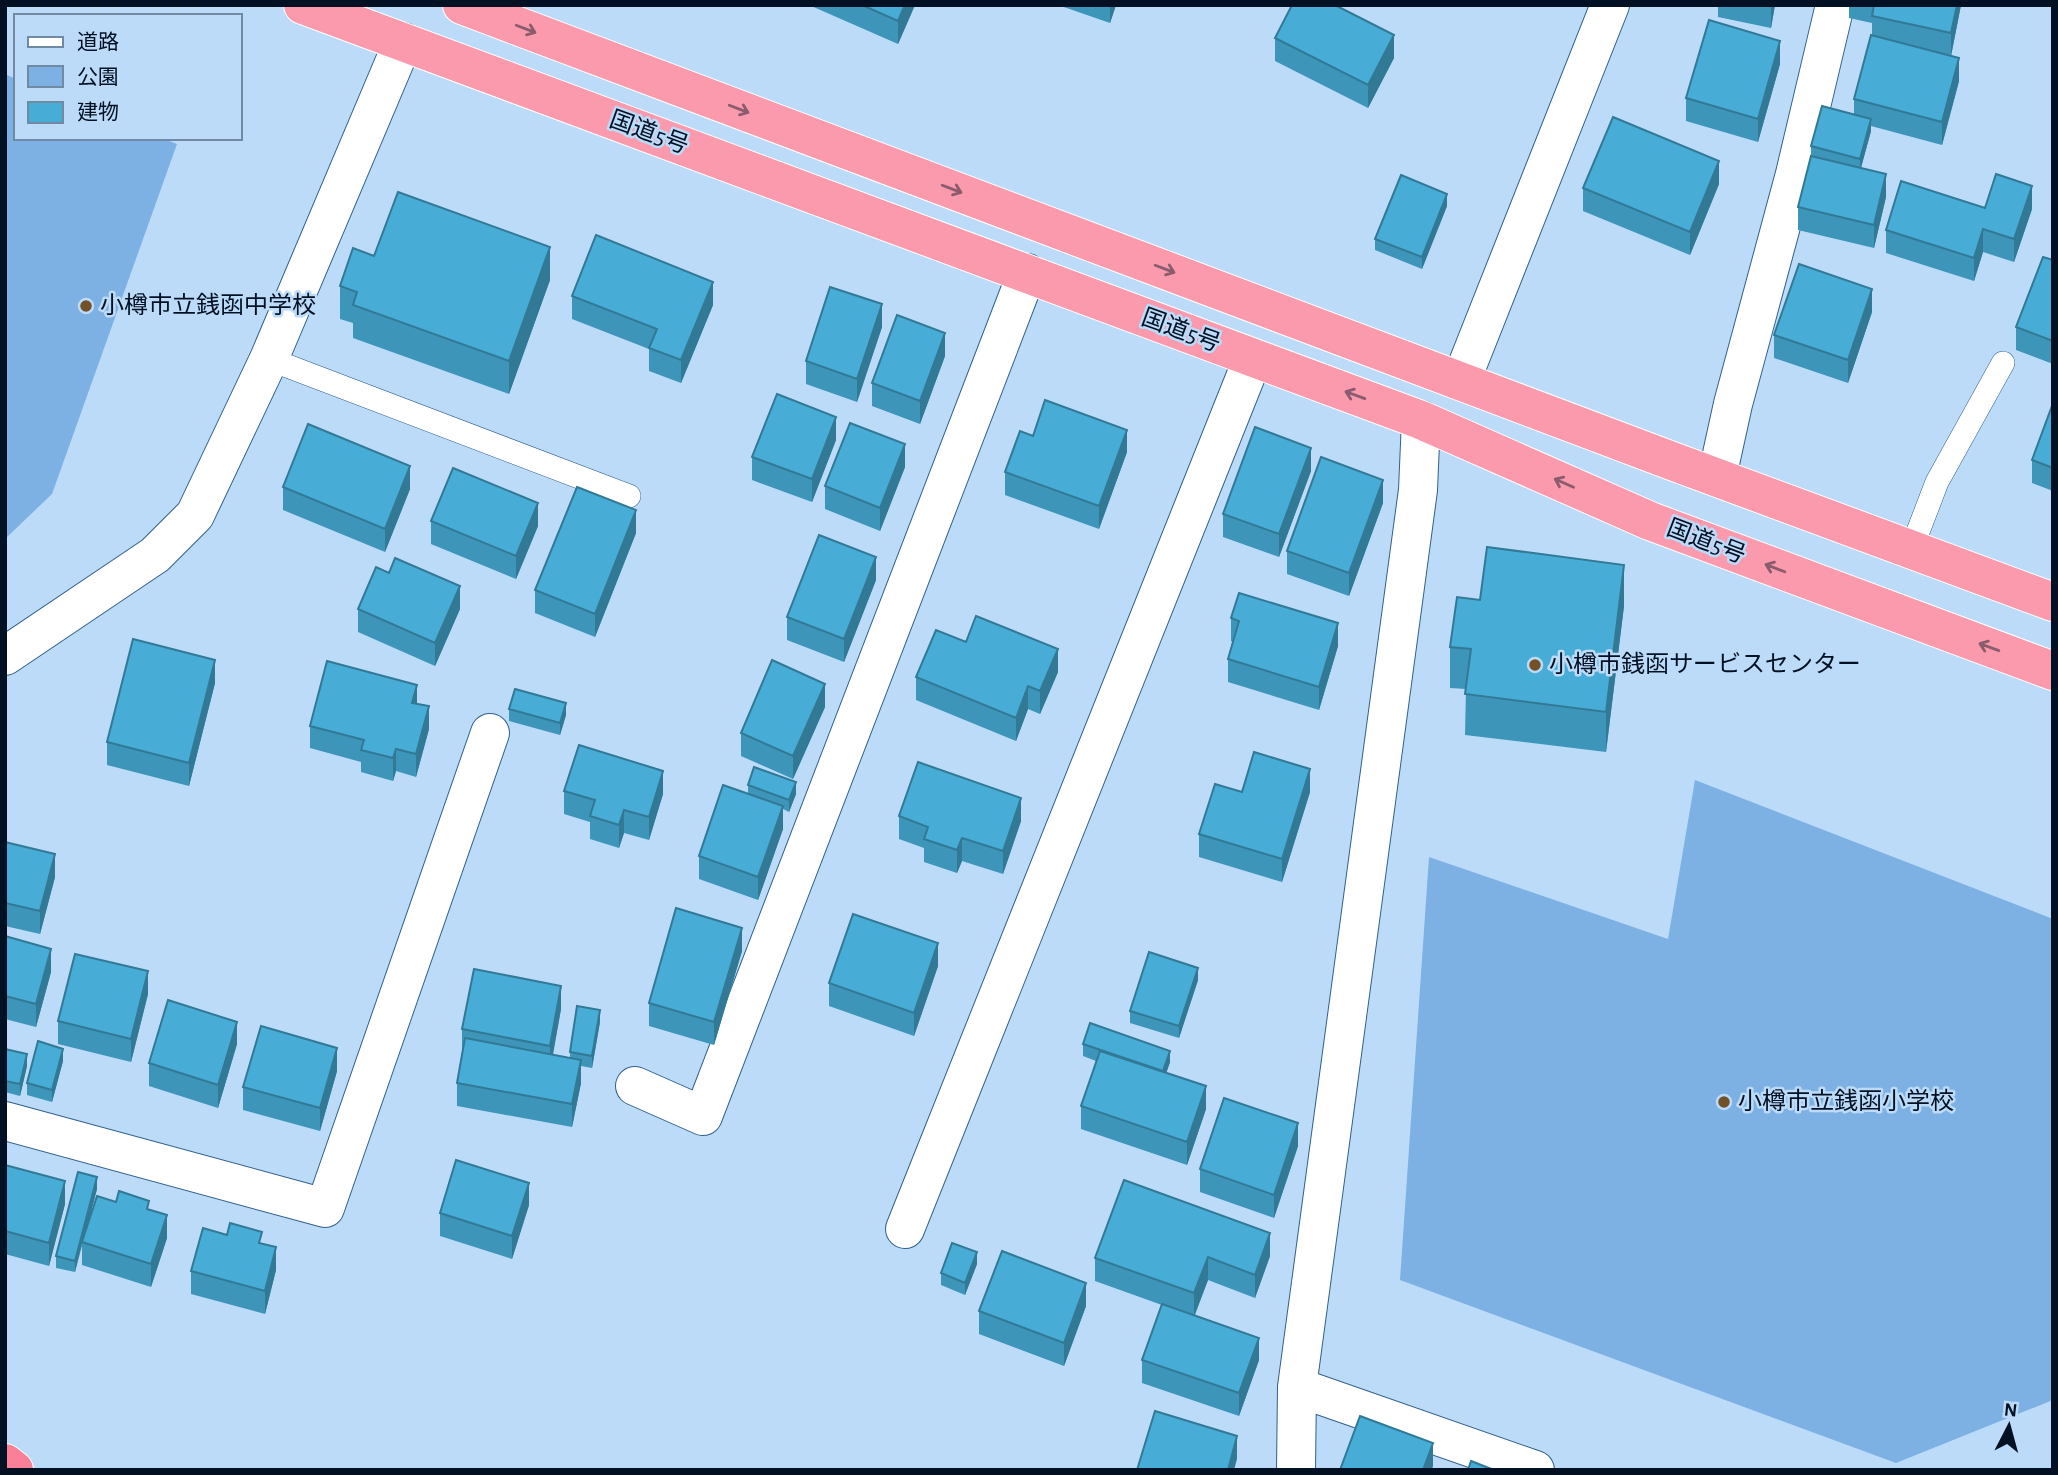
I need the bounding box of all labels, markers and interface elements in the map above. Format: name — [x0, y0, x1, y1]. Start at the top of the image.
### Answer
legend — [14, 14, 242, 140]
one-way arrow — [514, 24, 536, 37]
text: 道路 — [77, 31, 119, 53]
text: 公園 — [77, 67, 119, 88]
text: 建物 — [77, 101, 119, 123]
one-way arrow — [727, 104, 749, 117]
street label: 国道5号 — [606, 106, 692, 158]
one-way arrow — [940, 184, 962, 197]
one-way arrow — [1153, 264, 1175, 277]
place label: 小樽市立銭函中学校 — [100, 292, 316, 318]
marker: 小樽市立銭函中学校 — [78, 298, 94, 314]
street label: 国道5号 — [1138, 304, 1224, 356]
one-way arrow — [1344, 388, 1366, 401]
one-way arrow — [1554, 476, 1575, 489]
street label: 国道5号 — [1663, 514, 1749, 568]
one-way arrow — [1765, 561, 1787, 573]
one-way arrow — [1978, 640, 2000, 652]
place label: 小樽市銭函サービスセンター — [1549, 651, 1861, 677]
marker: 小樽市銭函サービスセンター — [1527, 657, 1543, 673]
place label: 小樽市立銭函小学校 — [1738, 1088, 1954, 1114]
marker: 小樽市立銭函小学校 — [1716, 1094, 1732, 1110]
north arrow — [1974, 1391, 2044, 1461]
text: N — [2003, 1400, 2018, 1421]

